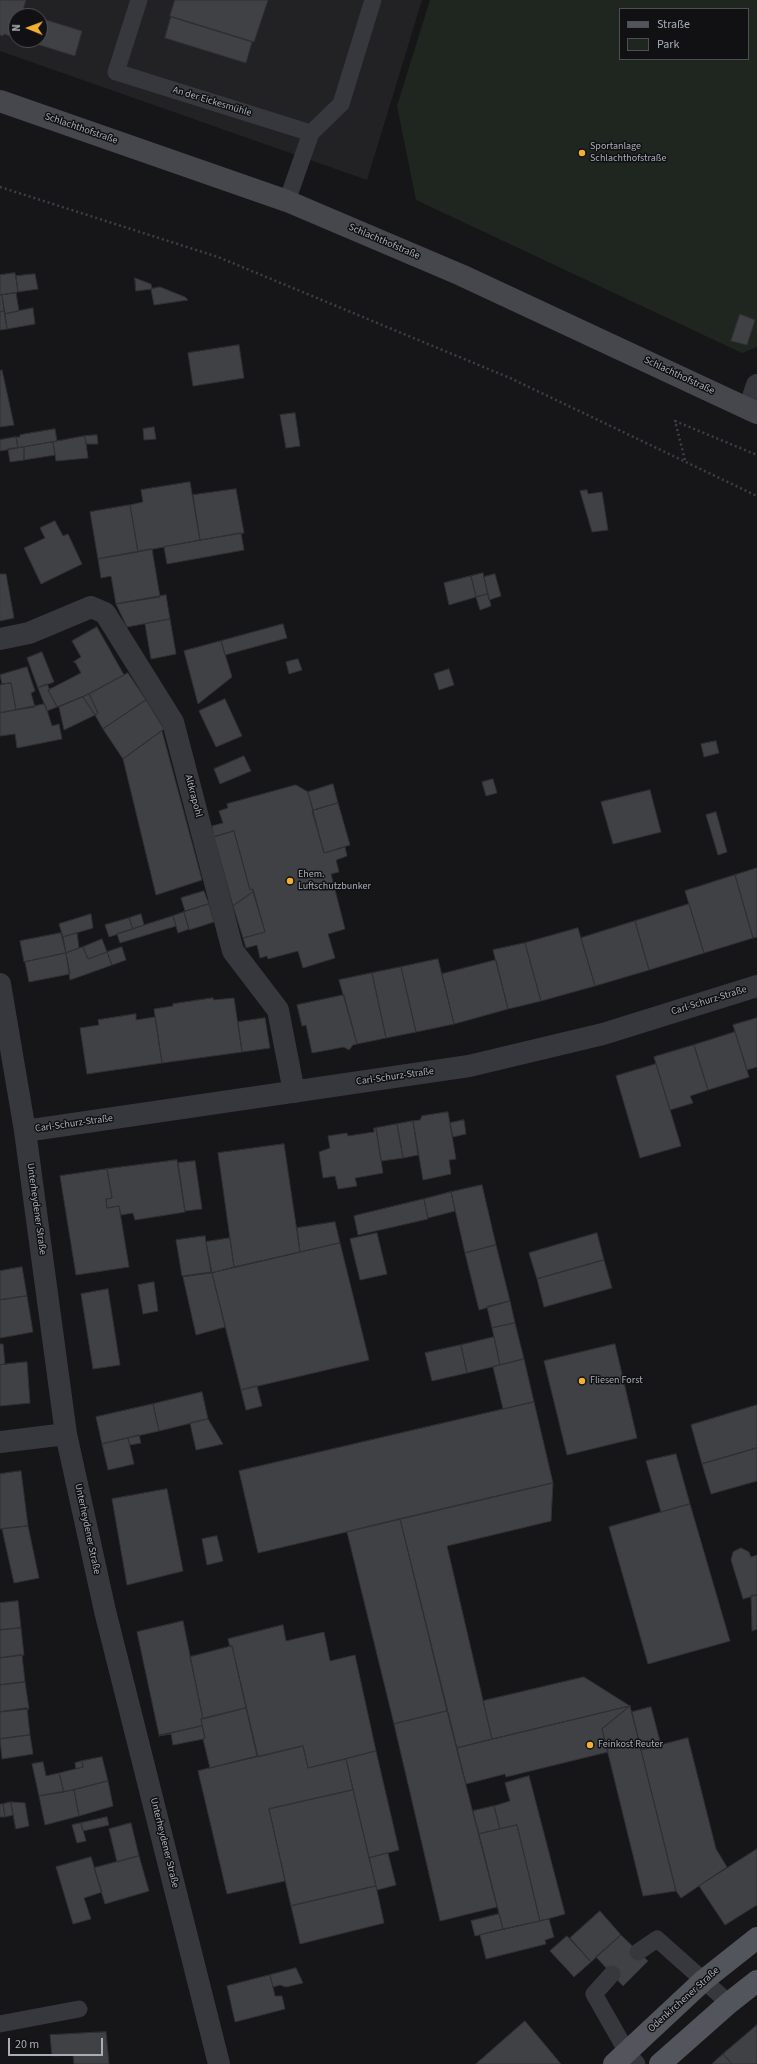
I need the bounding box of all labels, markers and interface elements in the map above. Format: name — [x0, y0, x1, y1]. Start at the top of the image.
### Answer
north arrow — [8, 8, 48, 48]
legend — [619, 8, 749, 60]
text: Straße — [657, 16, 690, 33]
text: N — [9, 24, 24, 32]
text: Park — [657, 36, 679, 53]
street label: An der Eickesmühle — [171, 84, 253, 120]
street label: Schlachthofstraße — [43, 111, 119, 147]
place label: Sportanlage Schlachthofstraße — [590, 141, 666, 164]
marker: Sportanlage Schlachthofstraße — [577, 148, 587, 158]
street label: Schlachthofstraße — [346, 222, 422, 262]
street label: Schlachthofstraße — [642, 354, 716, 398]
street label: Altkrapohl — [182, 773, 204, 819]
place label: Ehem. Luftschutzbunker — [298, 869, 371, 892]
marker: Ehem. Luftschutzbunker — [285, 876, 295, 886]
street label: Carl-Schurz-Straße — [670, 984, 748, 1018]
street label: Carl-Schurz-Straße — [355, 1066, 435, 1088]
street label: Carl-Schurz-Straße — [34, 1113, 114, 1135]
street label: Unterheydener Straße — [24, 1162, 48, 1256]
place label: Fliesen Forst — [590, 1375, 643, 1387]
marker: Fliesen Forst — [577, 1376, 587, 1386]
street label: Unterheydener Straße — [72, 1482, 102, 1576]
place label: Feinkost Reuter — [598, 1739, 663, 1751]
marker: Feinkost Reuter — [585, 1740, 595, 1750]
street label: Unterheydener Straße — [147, 1797, 181, 1889]
street label: Odenkirchener Straße — [646, 1965, 722, 2035]
scale bar — [10, 2030, 105, 2056]
text: 20 m — [15, 2036, 39, 2053]

